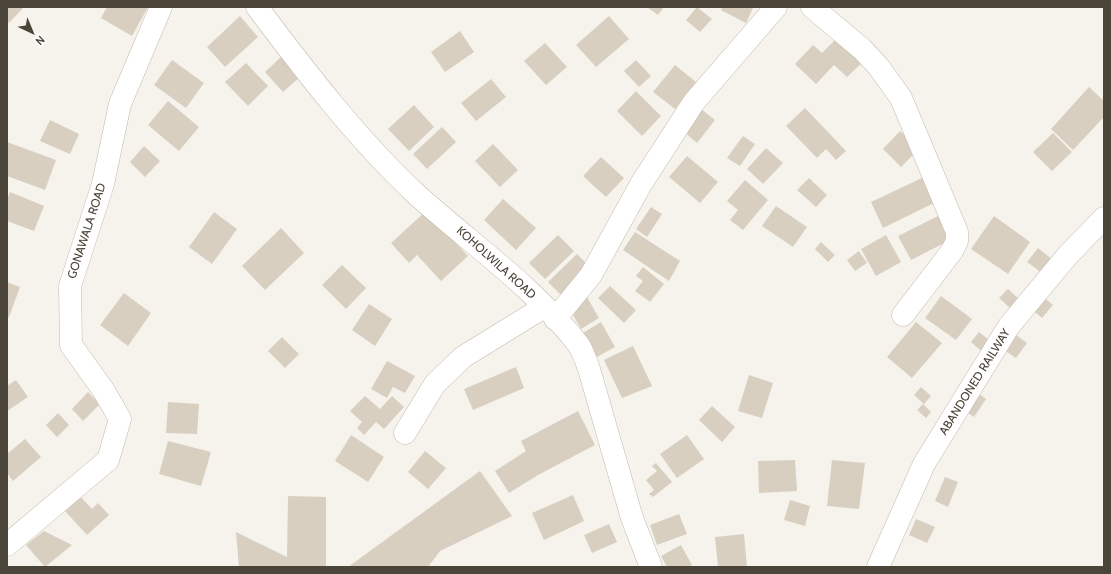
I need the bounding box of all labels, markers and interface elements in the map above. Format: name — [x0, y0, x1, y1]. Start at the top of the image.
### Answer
north arrow — [12, 12, 52, 52]
text: N — [33, 33, 48, 48]
street label: GONAWALA ROAD — [65, 181, 109, 281]
street label: KOHOLWILA ROAD — [453, 224, 539, 302]
street label: ABANDONED RAILWAY — [936, 326, 1014, 438]

